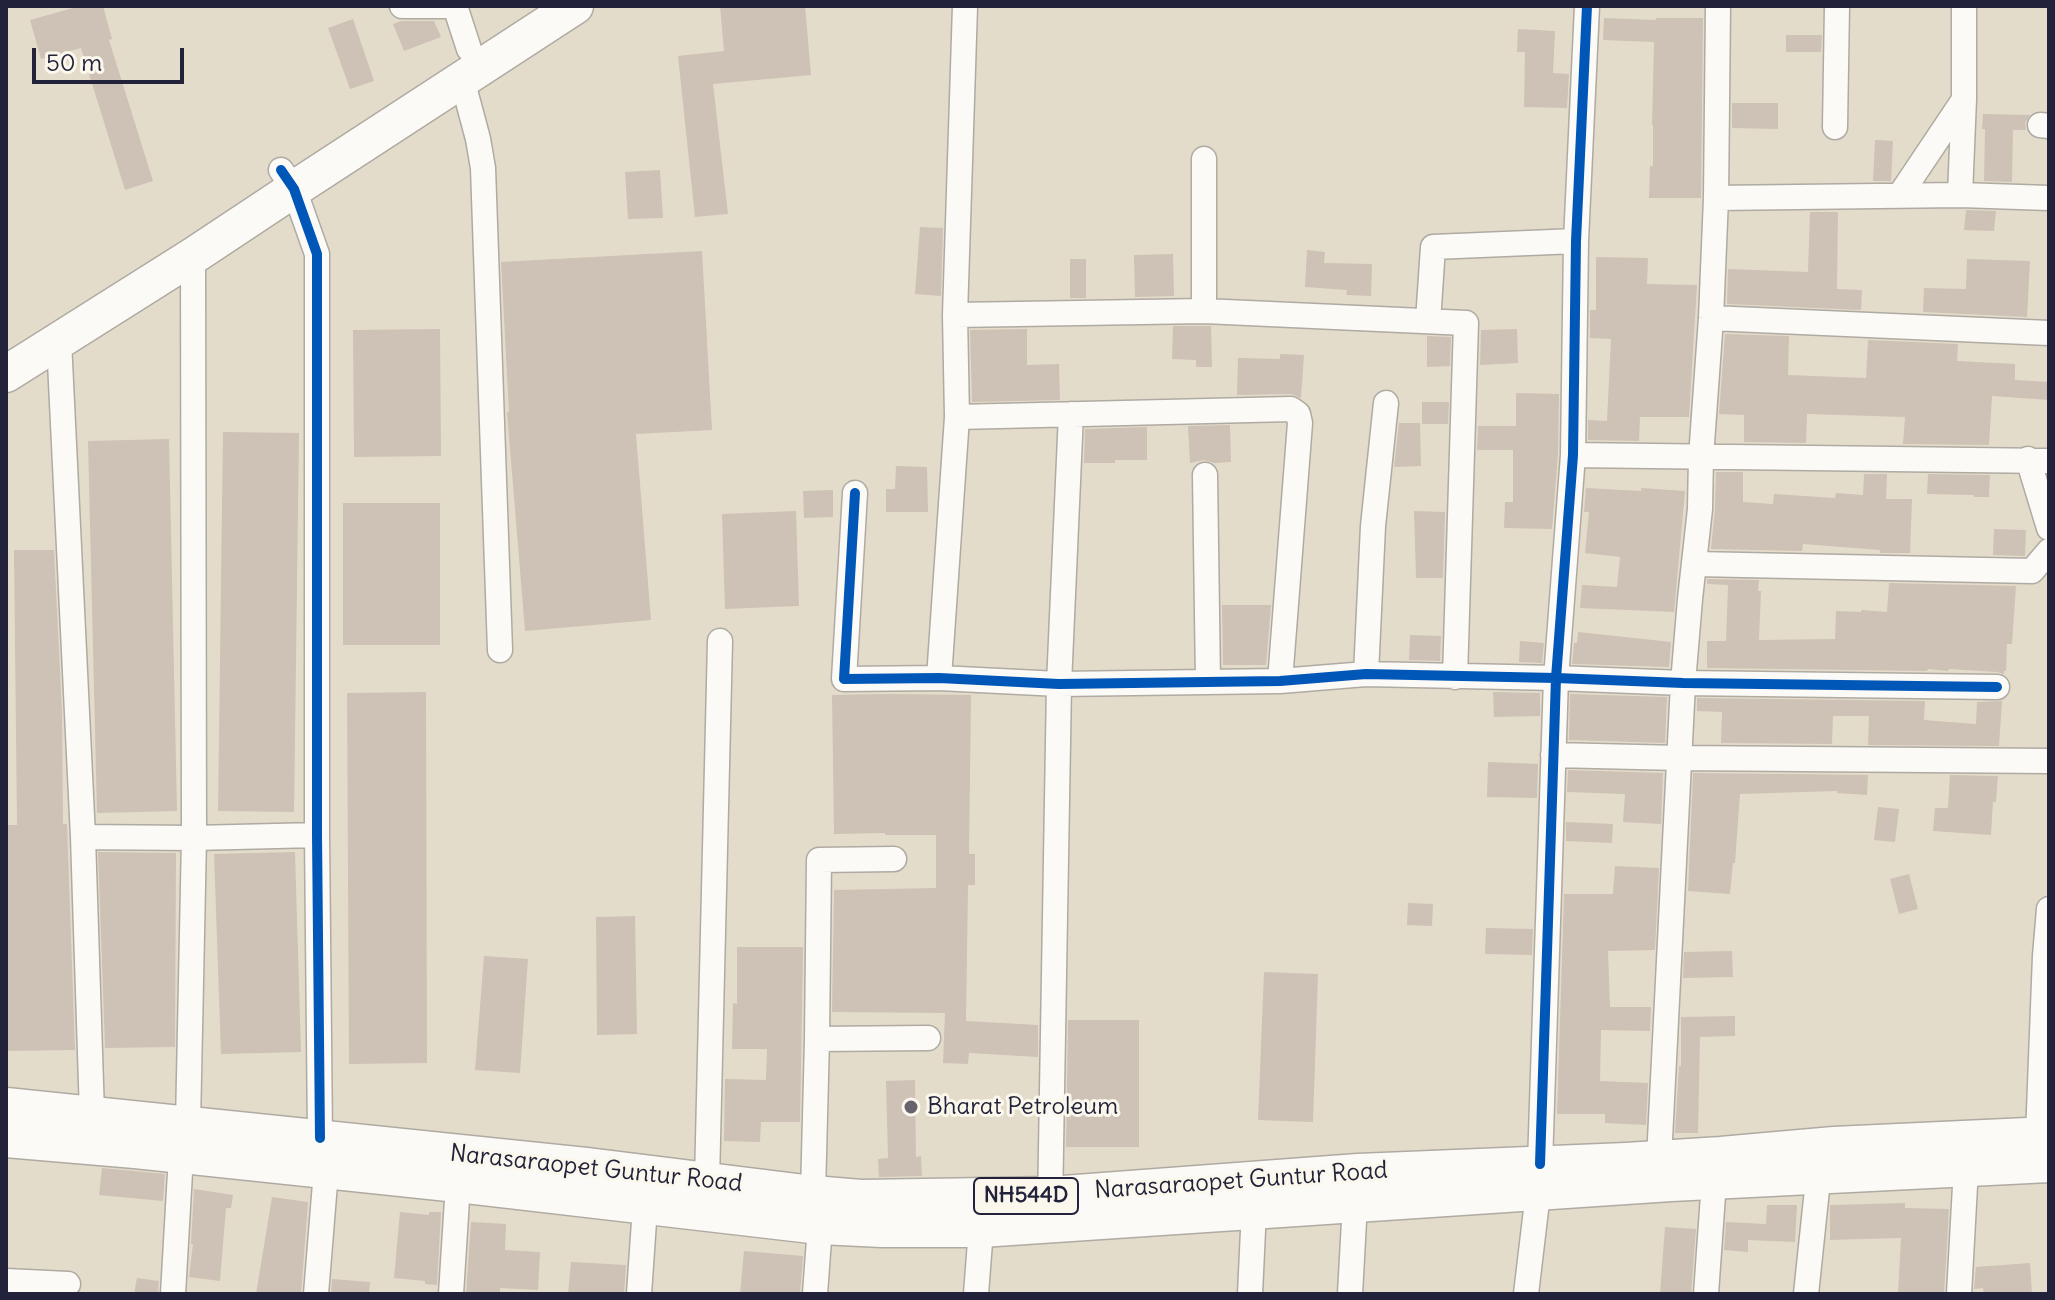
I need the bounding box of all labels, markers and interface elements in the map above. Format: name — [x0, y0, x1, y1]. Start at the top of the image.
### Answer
scale bar — [36, 32, 188, 82]
text: 50 m — [46, 47, 102, 77]
place label: Bharat Petroleum — [927, 1093, 1118, 1121]
marker: Bharat Petroleum — [902, 1098, 920, 1116]
street label: Narasaraopet Guntur Road — [448, 1139, 744, 1199]
street label: Narasaraopet Guntur Road — [1093, 1156, 1389, 1206]
road number: NH544D — [974, 1178, 1078, 1214]

